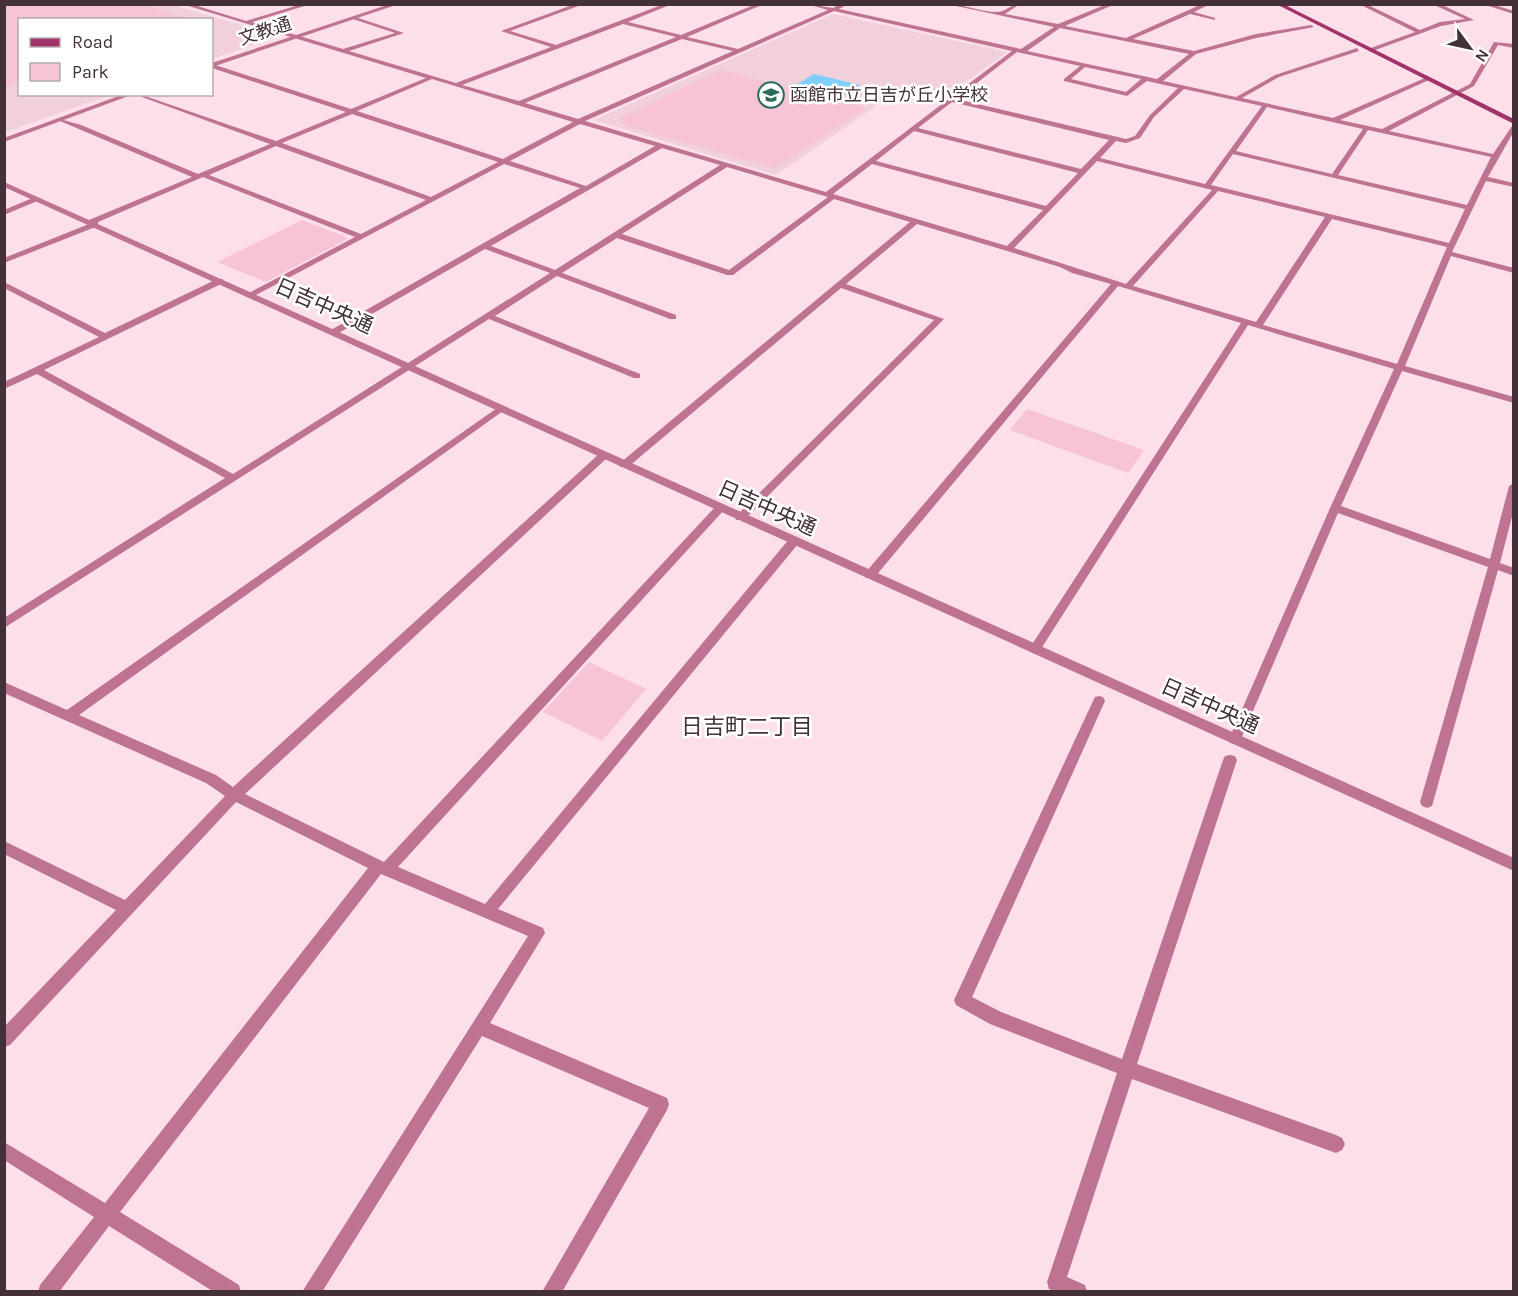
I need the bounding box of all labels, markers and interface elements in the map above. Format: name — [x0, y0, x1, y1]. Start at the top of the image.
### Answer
street label: 文教通 — [236, 12, 294, 50]
legend — [18, 18, 213, 96]
north arrow — [1440, 18, 1500, 78]
text: Road — [72, 31, 113, 53]
text: N — [1471, 46, 1493, 66]
text: Park — [72, 61, 109, 83]
school or university icon: 函館市立日吉が丘小学校 — [756, 80, 786, 110]
place label: 函館市立日吉が丘小学校 — [790, 84, 988, 106]
street label: 日吉中央通 — [271, 274, 377, 338]
street label: 日吉中央通 — [714, 476, 820, 540]
street label: 日吉中央通 — [1157, 674, 1263, 738]
district label: 日吉町二丁目 — [681, 714, 813, 740]

